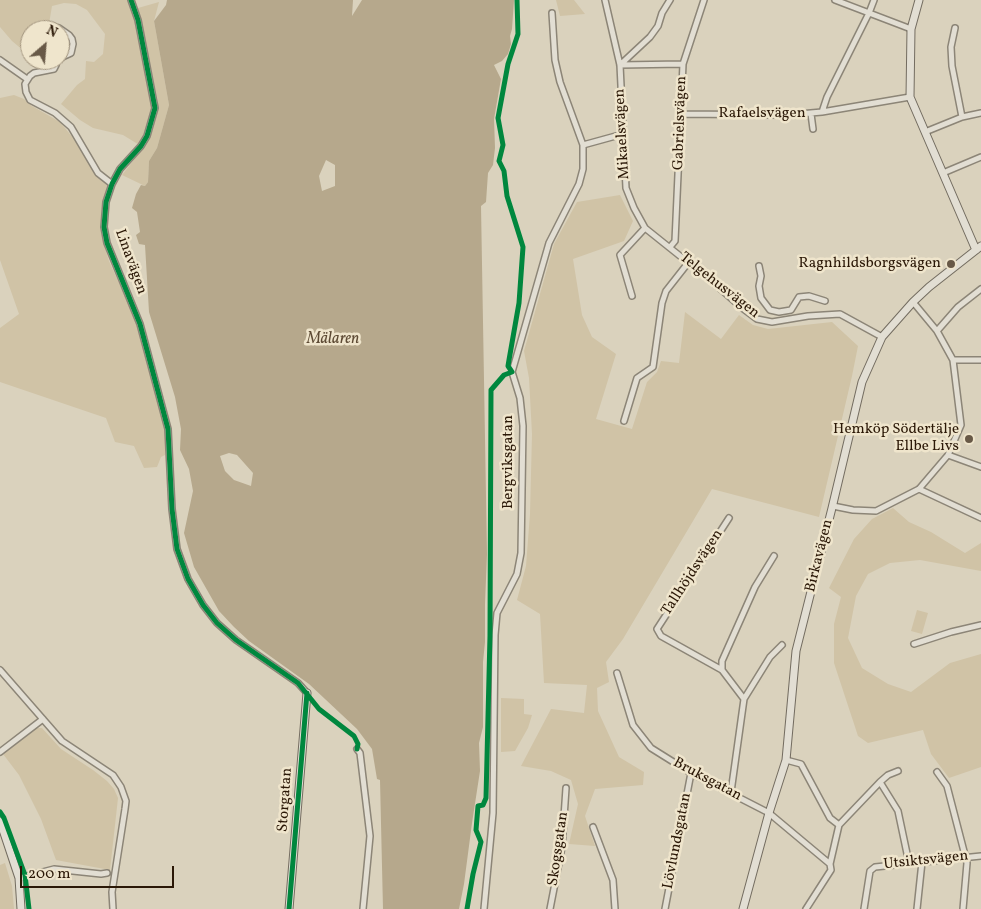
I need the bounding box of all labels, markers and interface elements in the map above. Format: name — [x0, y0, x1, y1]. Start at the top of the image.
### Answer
north arrow — [20, 20, 70, 70]
text: N — [43, 21, 60, 43]
street label: Gabrielsvägen — [670, 76, 692, 170]
street label: Mikaelsvägen — [612, 88, 634, 180]
street label: Rafaelsvägen — [718, 105, 806, 123]
street label: Linavägen — [110, 227, 150, 297]
street label: Telgehusvägen — [675, 249, 763, 323]
place label: Ragnhildsborgsvägen — [798, 255, 941, 273]
marker: Ragnhildsborgsvägen — [945, 258, 957, 270]
water label: Mälaren — [307, 330, 359, 350]
street label: Bergviksgatan — [500, 415, 518, 509]
place label: Hemköp Södertälje Ellbe Livs — [833, 421, 959, 456]
marker: Hemköp Södertälje Ellbe Livs — [963, 433, 975, 445]
street label: Birkavägen — [802, 518, 838, 594]
street label: Tallhöjdsvägen — [658, 527, 728, 619]
street label: Bruksgatan — [670, 754, 744, 806]
street label: Storgatan — [275, 767, 297, 833]
street label: Lövlundsgatan — [660, 791, 696, 891]
street label: Skogsgatan — [545, 811, 573, 887]
street label: Utsiktsvägen — [883, 848, 969, 874]
scale bar — [22, 856, 176, 888]
text: 200 m — [28, 864, 71, 885]

